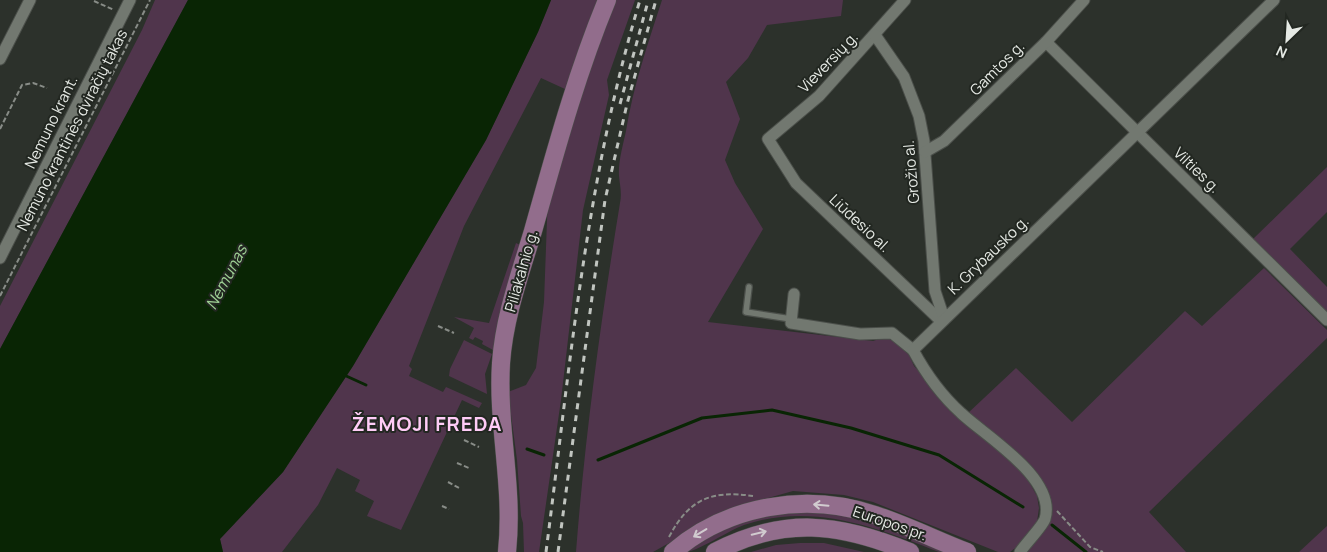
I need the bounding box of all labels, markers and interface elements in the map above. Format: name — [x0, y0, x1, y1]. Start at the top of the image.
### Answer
north arrow — [1262, 15, 1312, 65]
street label: Nemuno krantinės dviračių takas — [12, 25, 132, 235]
street label: Vieversių g. — [793, 27, 863, 97]
street label: Gamtos g. — [965, 36, 1029, 100]
text: N — [1273, 41, 1290, 63]
street label: Nemuno krant. — [19, 72, 83, 172]
street label: Grožio al. — [898, 140, 924, 204]
street label: Vilties g. — [1169, 142, 1225, 198]
street label: Liūdesio al. — [825, 189, 895, 257]
street label: K. Grybausko g. — [943, 211, 1033, 299]
street label: Piliakalnio g. — [499, 228, 543, 314]
water label: Nemunas — [200, 240, 253, 313]
district label: ŽEMOJI FREDA — [351, 410, 503, 437]
one-way arrow — [814, 500, 830, 510]
street label: Europos pr. — [850, 501, 930, 545]
one-way arrow — [751, 528, 767, 537]
one-way arrow — [693, 529, 707, 539]

